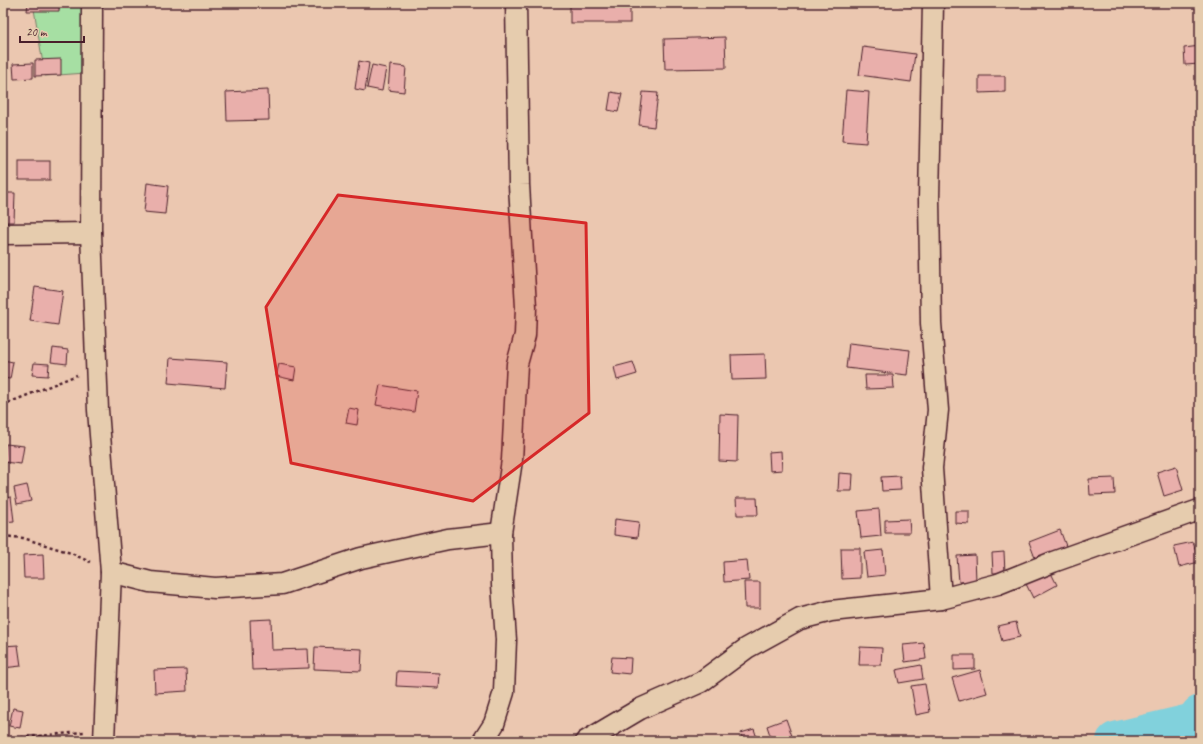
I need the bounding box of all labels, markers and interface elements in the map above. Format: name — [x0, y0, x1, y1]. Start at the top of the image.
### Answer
scale bar — [20, 18, 84, 44]
text: 20 m — [26, 24, 48, 40]

